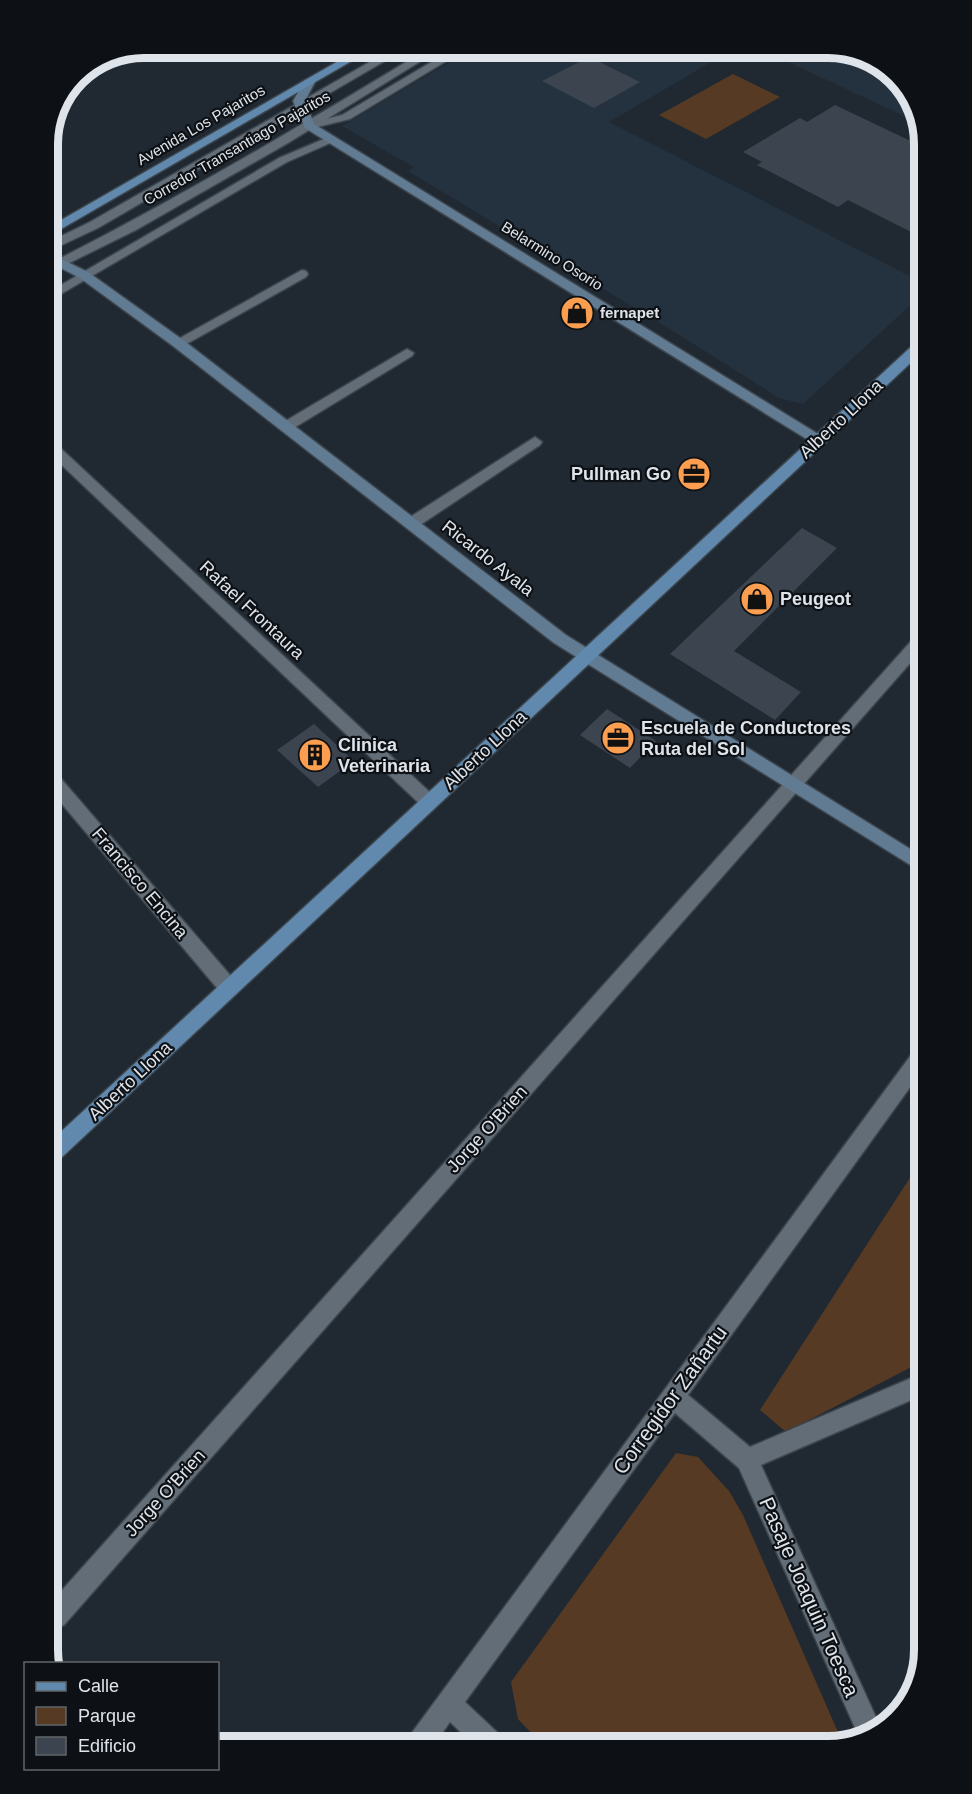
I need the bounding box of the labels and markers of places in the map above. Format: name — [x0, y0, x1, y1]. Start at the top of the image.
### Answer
shop icon: fernapet — [559, 295, 595, 331]
place label: fernapet — [600, 304, 659, 321]
office icon: Pullman Go — [676, 456, 712, 492]
place label: Pullman Go — [571, 464, 671, 484]
shop icon: Peugeot — [739, 581, 775, 617]
place label: Peugeot — [780, 589, 851, 609]
place label: Escuela de Conductores Ruta del Sol — [641, 718, 851, 759]
office icon: Escuela de Conductores Ruta del Sol — [600, 720, 636, 756]
place label: Clinica Veterinaria — [338, 735, 431, 776]
building icon: Clinica Veterinaria — [297, 737, 333, 773]

